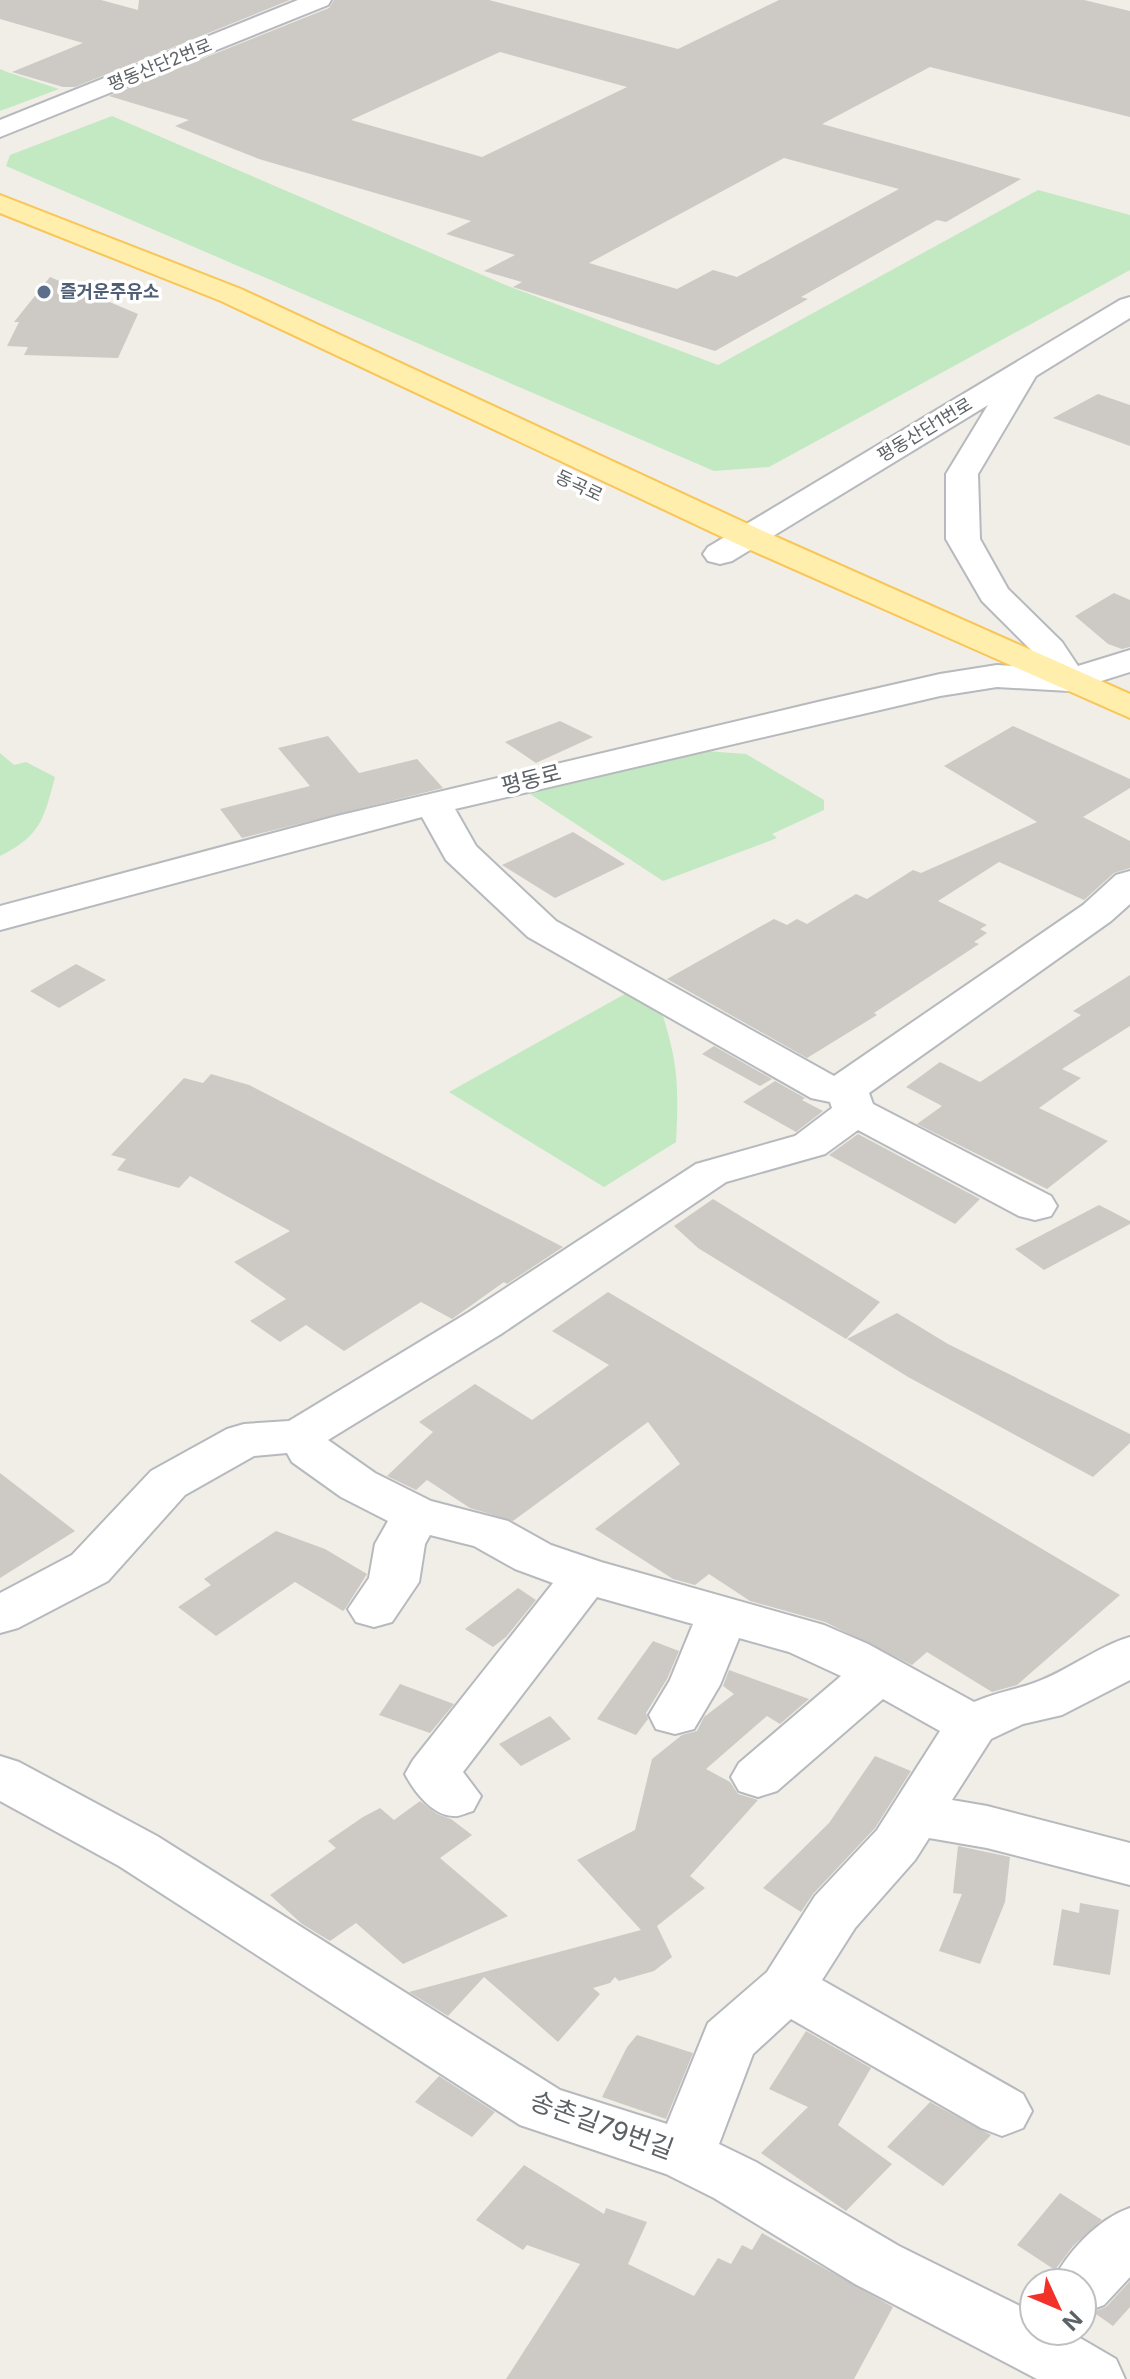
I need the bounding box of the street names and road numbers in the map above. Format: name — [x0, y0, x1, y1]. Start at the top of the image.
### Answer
street label: 평동산단2번로 — [105, 34, 215, 95]
street label: 평동산단1번로 — [874, 393, 976, 466]
street label: 동곡로 — [552, 466, 606, 506]
street label: 평동로 — [498, 759, 564, 799]
street label: 송촌길79번길 — [526, 2084, 678, 2165]

